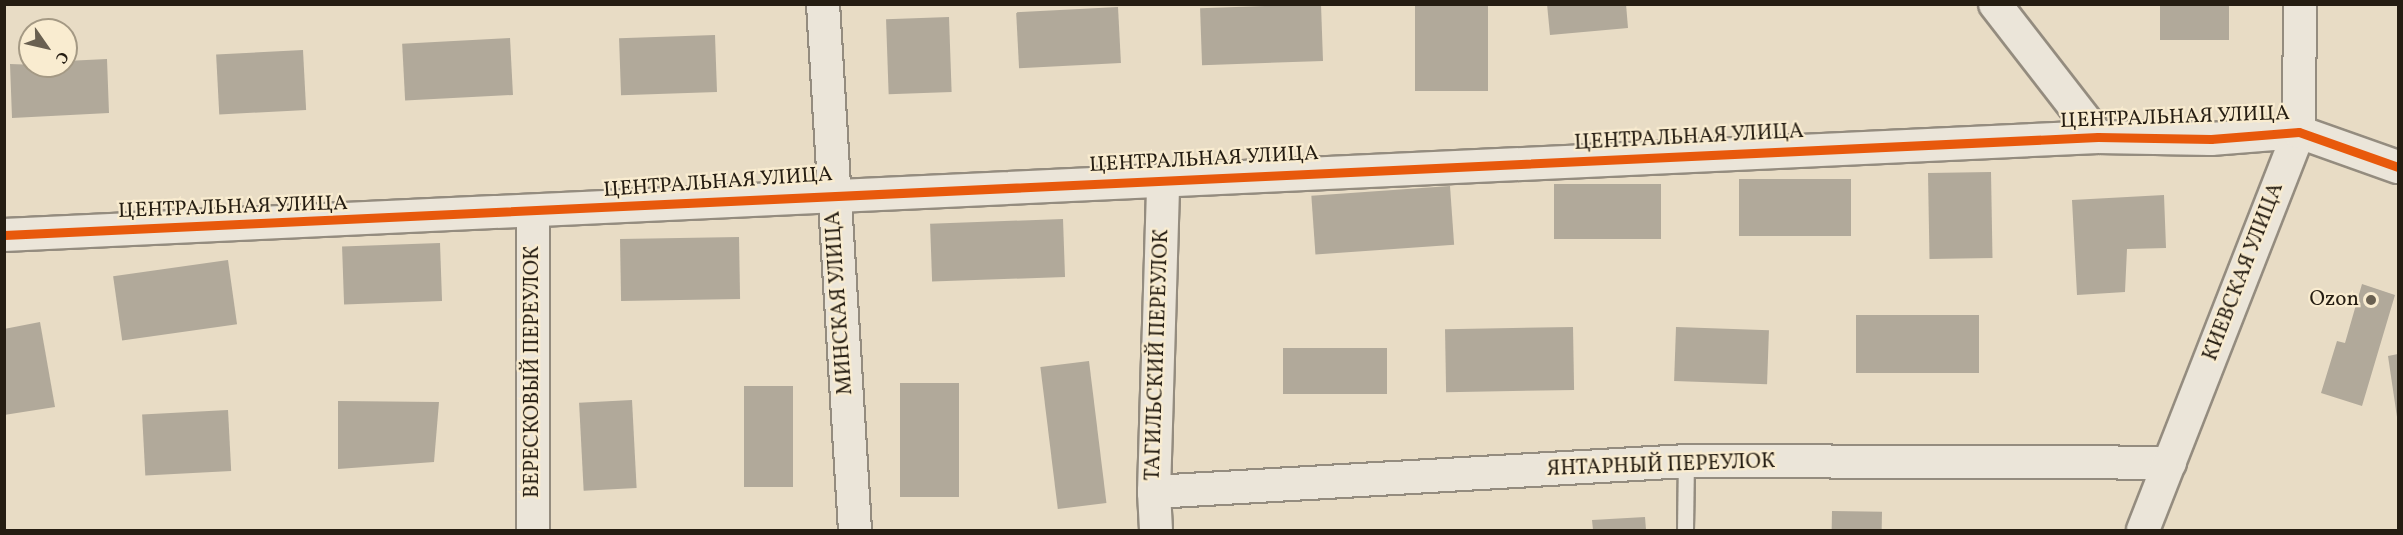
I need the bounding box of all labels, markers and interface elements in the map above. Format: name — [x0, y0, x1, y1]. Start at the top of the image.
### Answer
north arrow — [18, 18, 78, 78]
text: С — [49, 47, 73, 67]
street label: ЦЕНТРАЛЬНАЯ УЛИЦА — [2060, 101, 2290, 135]
street label: ЦЕНТРАЛЬНАЯ УЛИЦА — [1574, 119, 1804, 157]
street label: ЦЕНТРАЛЬНАЯ УЛИЦА — [1089, 141, 1319, 179]
street label: ЦЕНТРАЛЬНАЯ УЛИЦА — [602, 162, 834, 204]
street label: КИЕВСКАЯ УЛИЦА — [2198, 179, 2290, 365]
street label: ЦЕНТРАЛЬНАЯ УЛИЦА — [118, 191, 348, 225]
street label: МИНСКАЯ УЛИЦА — [821, 210, 859, 396]
street label: ТАГИЛЬСКИЙ ПЕРЕУЛОК — [1141, 229, 1175, 481]
street label: ВЕРЕСКОВЫЙ ПЕРЕУЛОК — [520, 246, 546, 498]
place label: Ozon — [2309, 287, 2359, 313]
marker: Ozon — [2364, 293, 2378, 307]
street label: ЯНТАРНЫЙ ПЕРЕУЛОК — [1546, 449, 1776, 483]

